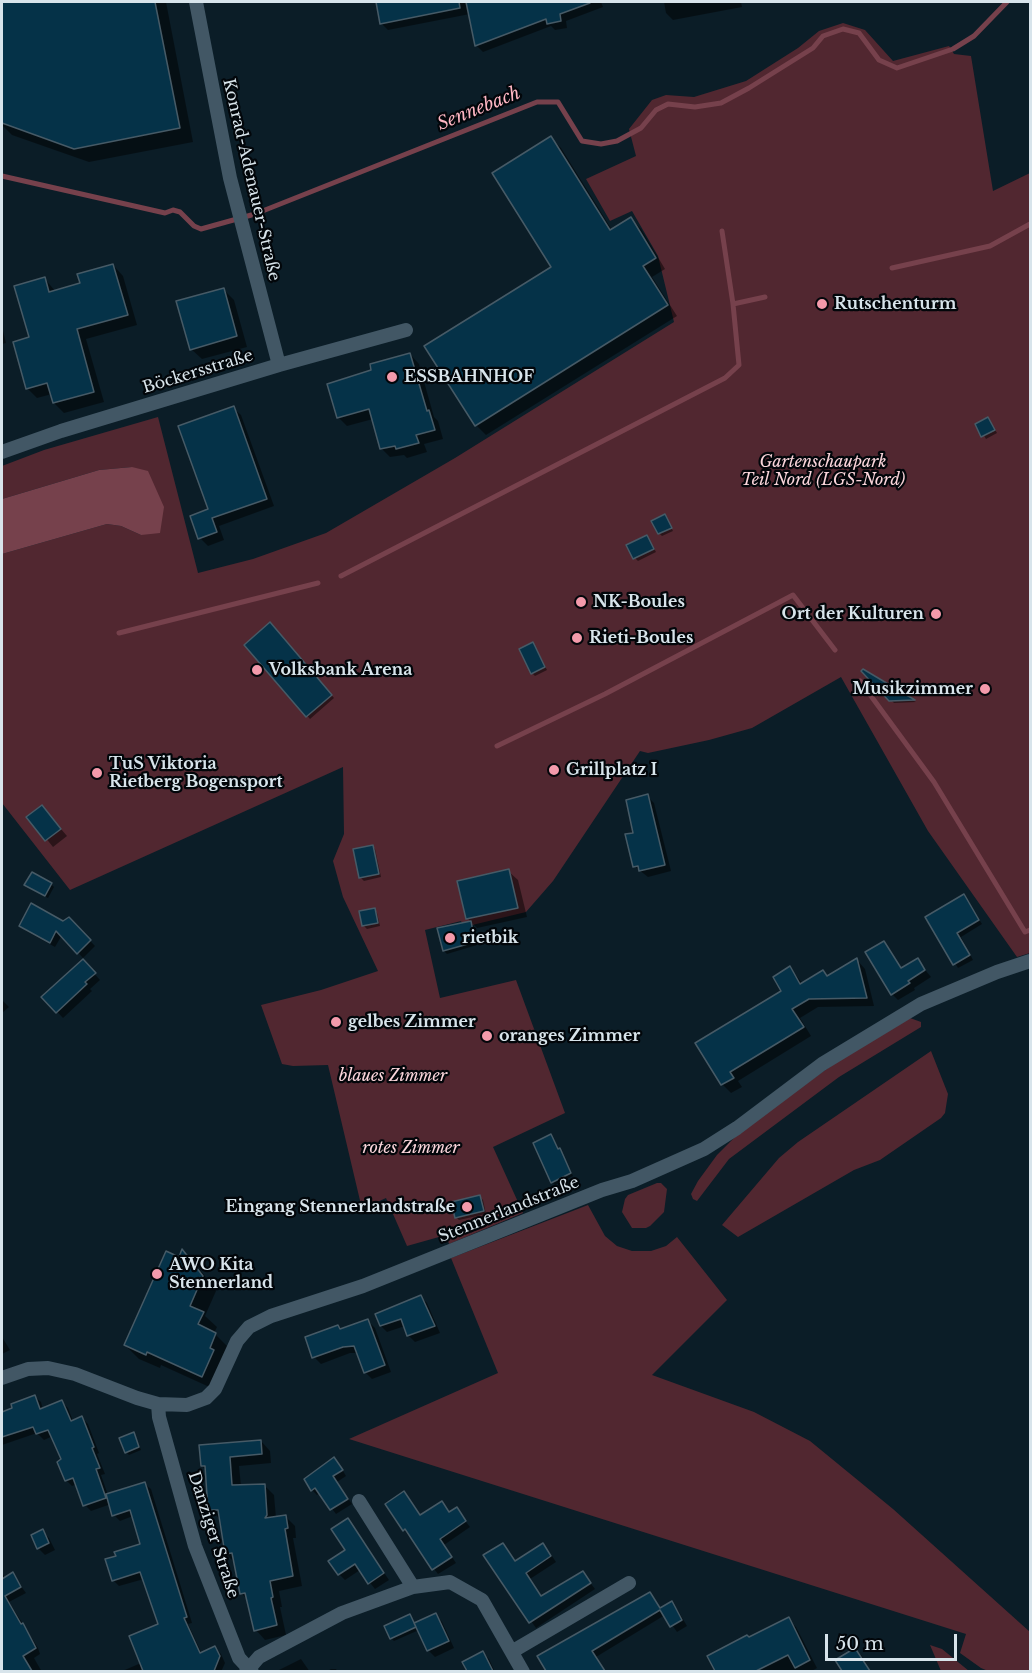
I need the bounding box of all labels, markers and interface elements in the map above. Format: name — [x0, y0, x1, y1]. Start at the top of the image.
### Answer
street label: Konrad-Adenauer-Straße — [218, 77, 284, 283]
water label: Sennebach — [434, 83, 524, 135]
place label: Rutschenturm — [834, 294, 956, 314]
marker: Rutschenturm — [815, 297, 829, 311]
street label: Böckersstraße — [140, 346, 256, 398]
place label: ESSBAHNHOF — [404, 367, 534, 387]
marker: ESSBAHNHOF — [385, 370, 399, 384]
park label: Gartenschaupark Teil Nord (LGS-Nord) — [741, 452, 905, 490]
place label: NK-Boules — [593, 592, 685, 612]
marker: NK-Boules — [574, 595, 588, 609]
place label: Ort der Kulturen — [782, 604, 924, 624]
marker: Ort der Kulturen — [929, 607, 943, 621]
place label: Rieti-Boules — [589, 628, 693, 648]
marker: Rieti-Boules — [570, 631, 584, 645]
place label: Volksbank Arena — [269, 660, 412, 680]
marker: Volksbank Arena — [250, 663, 264, 677]
place label: Musikzimmer — [852, 679, 973, 699]
marker: Musikzimmer — [978, 682, 992, 696]
place label: TuS Viktoria Rietberg Bogensport — [109, 754, 283, 792]
place label: Grillplatz I — [566, 760, 657, 780]
marker: Grillplatz I — [547, 763, 561, 777]
marker: TuS Viktoria Rietberg Bogensport — [90, 766, 104, 780]
place label: rietbik — [462, 928, 518, 948]
marker: rietbik — [443, 931, 457, 945]
place label: gelbes Zimmer — [348, 1012, 476, 1032]
marker: gelbes Zimmer — [329, 1015, 343, 1029]
place label: oranges Zimmer — [499, 1026, 640, 1046]
marker: oranges Zimmer — [480, 1029, 494, 1043]
park label: blaues Zimmer — [339, 1066, 447, 1086]
park label: rotes Zimmer — [362, 1138, 460, 1158]
street label: Stennerlandstraße — [436, 1173, 582, 1247]
place label: Eingang Stennerlandstraße — [225, 1197, 455, 1217]
marker: Eingang Stennerlandstraße — [460, 1200, 474, 1214]
place label: AWO Kita Stennerland — [169, 1255, 273, 1293]
marker: AWO Kita Stennerland — [150, 1267, 164, 1281]
street label: Danziger Straße — [183, 1469, 243, 1601]
scale bar — [828, 1622, 960, 1660]
text: 50 m — [836, 1633, 884, 1655]

